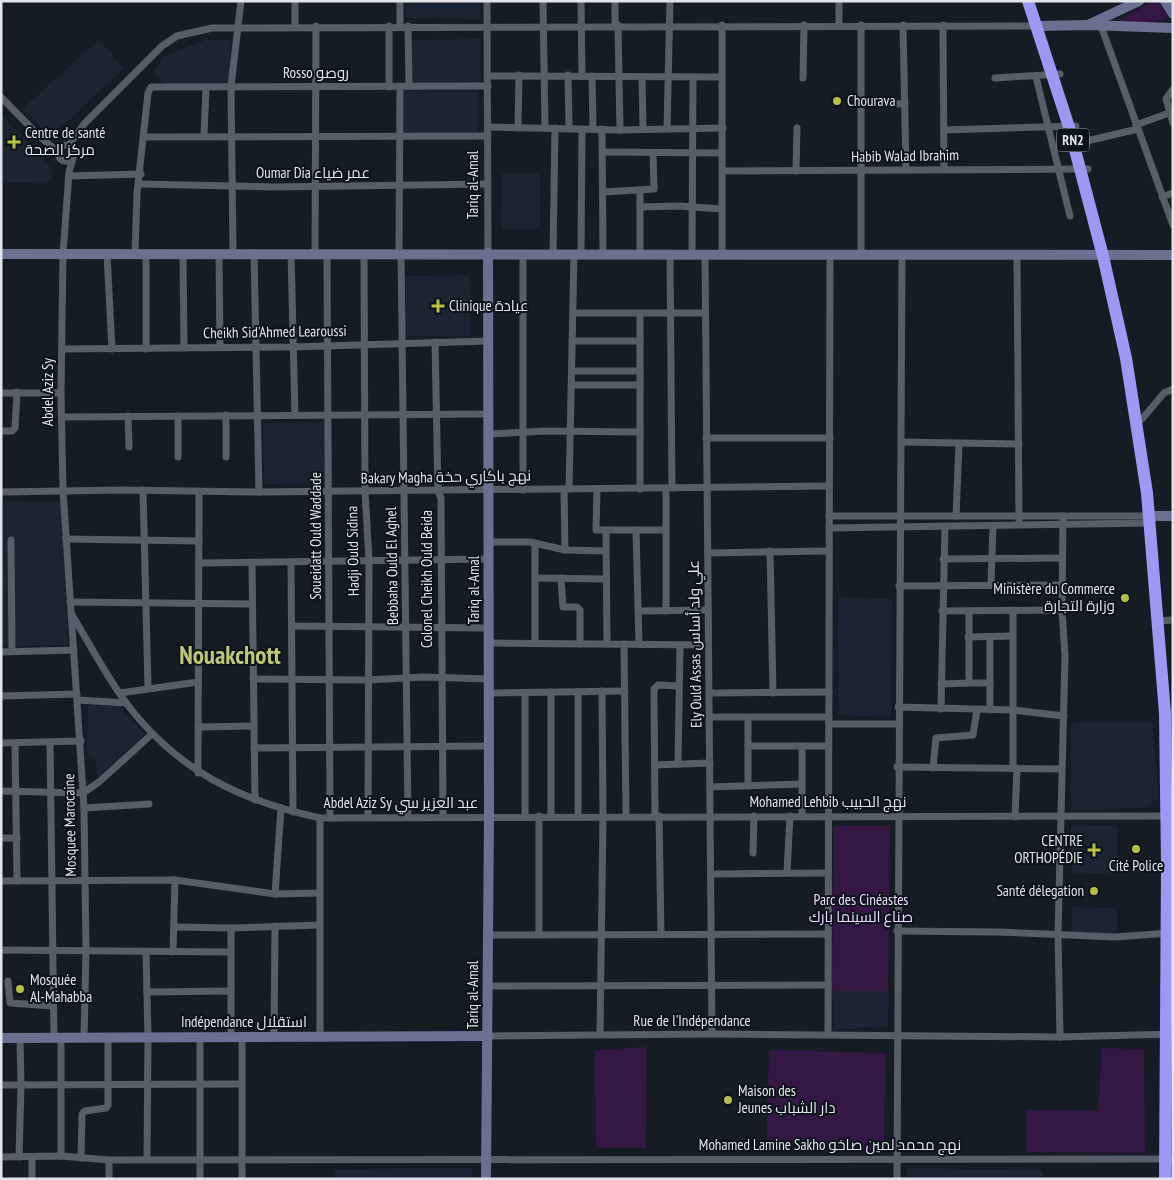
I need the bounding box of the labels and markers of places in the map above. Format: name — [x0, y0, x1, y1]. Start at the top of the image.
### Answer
place label: Chourava — [847, 91, 895, 110]
marker: Chourava — [831, 95, 843, 107]
place label: Centre de santé مركز الصحة — [25, 123, 106, 159]
marker: Centre de santé مركز الصحة — [7, 135, 21, 149]
place label: Clinique عيادة — [449, 296, 529, 315]
marker: Clinique عيادة — [431, 299, 445, 313]
place label: Ministère du Commerce وزارة التجارة — [993, 579, 1115, 615]
marker: Ministère du Commerce وزارة التجارة — [1119, 592, 1131, 604]
place label: CENTRE ORTHOPÉDIE — [1014, 831, 1083, 867]
marker: CENTRE ORTHOPÉDIE — [1087, 843, 1101, 857]
marker: Cité Police — [1130, 843, 1142, 855]
place label: Cité Police — [1109, 856, 1163, 875]
place label: Santé délegation — [996, 881, 1084, 900]
marker: Santé délegation — [1088, 885, 1100, 897]
place label: Mosquée Al-Mahabba — [30, 970, 92, 1006]
marker: Mosquée Al-Mahabba — [14, 983, 26, 995]
place label: Maison des Jeunes دار الشباب — [737, 1081, 836, 1117]
marker: Maison des Jeunes دار الشباب — [722, 1094, 734, 1106]

